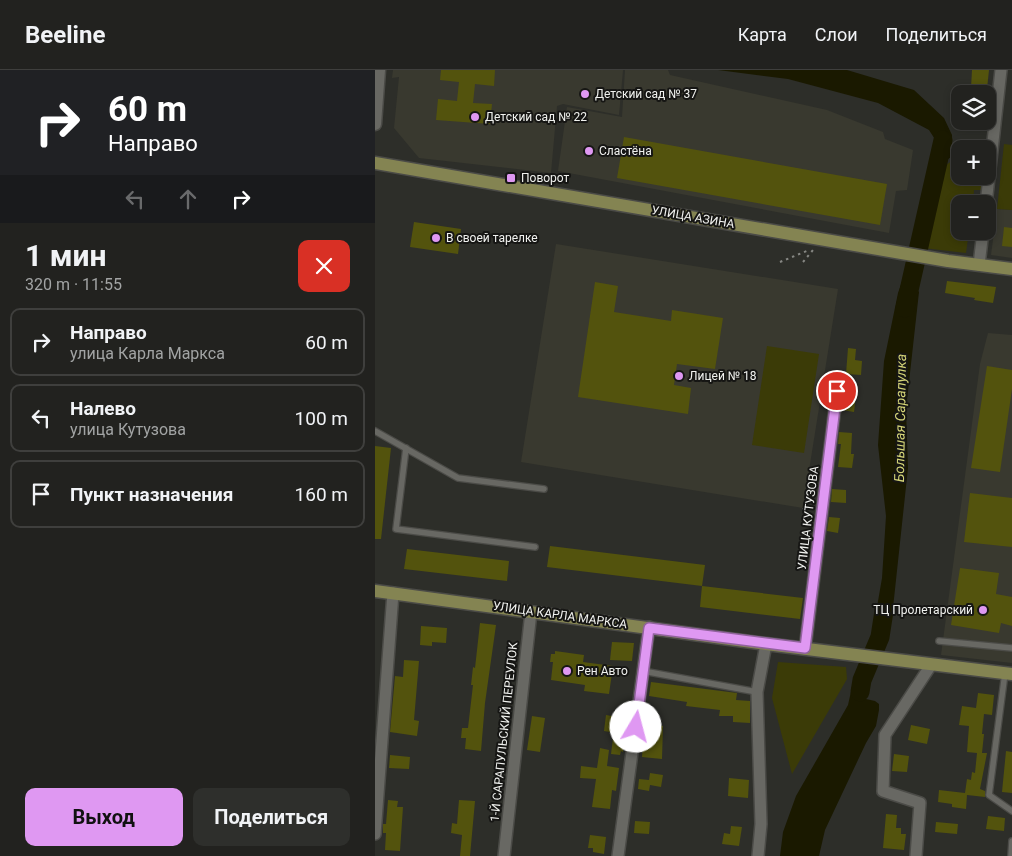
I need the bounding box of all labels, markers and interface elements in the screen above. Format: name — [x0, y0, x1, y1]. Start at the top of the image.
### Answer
text: Beeline — [25, 21, 105, 49]
text: Карта — [738, 24, 787, 45]
text: Слои — [815, 24, 858, 45]
text: Поделиться — [886, 24, 987, 45]
map controls — [951, 85, 996, 240]
button: layers — [951, 85, 996, 130]
place label: Детский сад № 37 — [595, 87, 697, 101]
marker: Детский сад № 37 — [579, 88, 591, 100]
text: 60 m — [108, 89, 187, 130]
icon: right — [25, 90, 90, 155]
place label: Детский сад № 22 — [485, 110, 587, 124]
marker: Детский сад № 22 — [469, 111, 481, 123]
text: Направо — [108, 131, 198, 156]
button: + — [951, 140, 996, 185]
place label: Сластёна — [599, 144, 652, 158]
marker: Сластёна — [583, 145, 595, 157]
place label: Поворот — [521, 171, 570, 185]
marker: Поворот — [505, 172, 517, 184]
icon: left — [121, 185, 149, 213]
icon: ahead — [174, 185, 202, 213]
icon: right — [227, 185, 255, 213]
button: − — [951, 195, 996, 240]
street label: УЛИЦА АЗИНА — [650, 203, 736, 231]
place label: В своей тарелке — [446, 231, 538, 245]
marker: В своей тарелке — [430, 232, 442, 244]
text: 1 мин — [25, 238, 106, 273]
button: close — [298, 240, 350, 292]
text: 320 m · 11:55 — [25, 275, 122, 294]
text: Направо — [70, 321, 147, 344]
icon: right — [27, 328, 55, 356]
text: 60 m — [305, 331, 348, 354]
text: улица Карла Маркса — [70, 344, 225, 363]
water label: Большая Сарапулка — [891, 354, 909, 482]
place label: Лицей № 18 — [689, 369, 757, 383]
marker: Лицей № 18 — [673, 370, 685, 382]
pin — [816, 370, 858, 412]
icon: arrive — [823, 377, 851, 405]
text: Налево — [70, 397, 136, 420]
icon: left — [27, 404, 55, 432]
text: 100 m — [295, 407, 348, 430]
text: улица Кутузова — [70, 420, 186, 439]
street label: УЛИЦА КУТУЗОВА — [795, 465, 821, 571]
icon: arrive — [27, 480, 55, 508]
text: Пункт назначения — [70, 483, 233, 506]
text: 160 m — [295, 483, 348, 506]
street label: УЛИЦА КАРЛА МАРКСА — [492, 599, 628, 631]
place label: ТЦ Пролетарский — [873, 603, 973, 617]
marker: ТЦ Пролетарский — [977, 604, 989, 616]
street label: 1-Й САРАПУЛЬСКИЙ ПЕРЕУЛОК — [487, 641, 520, 823]
place label: Рен Авто — [577, 664, 628, 678]
marker: Рен Авто — [561, 665, 573, 677]
position arrow — [609, 700, 661, 752]
button: Выход — [25, 788, 183, 846]
button: Поделиться — [193, 788, 350, 846]

